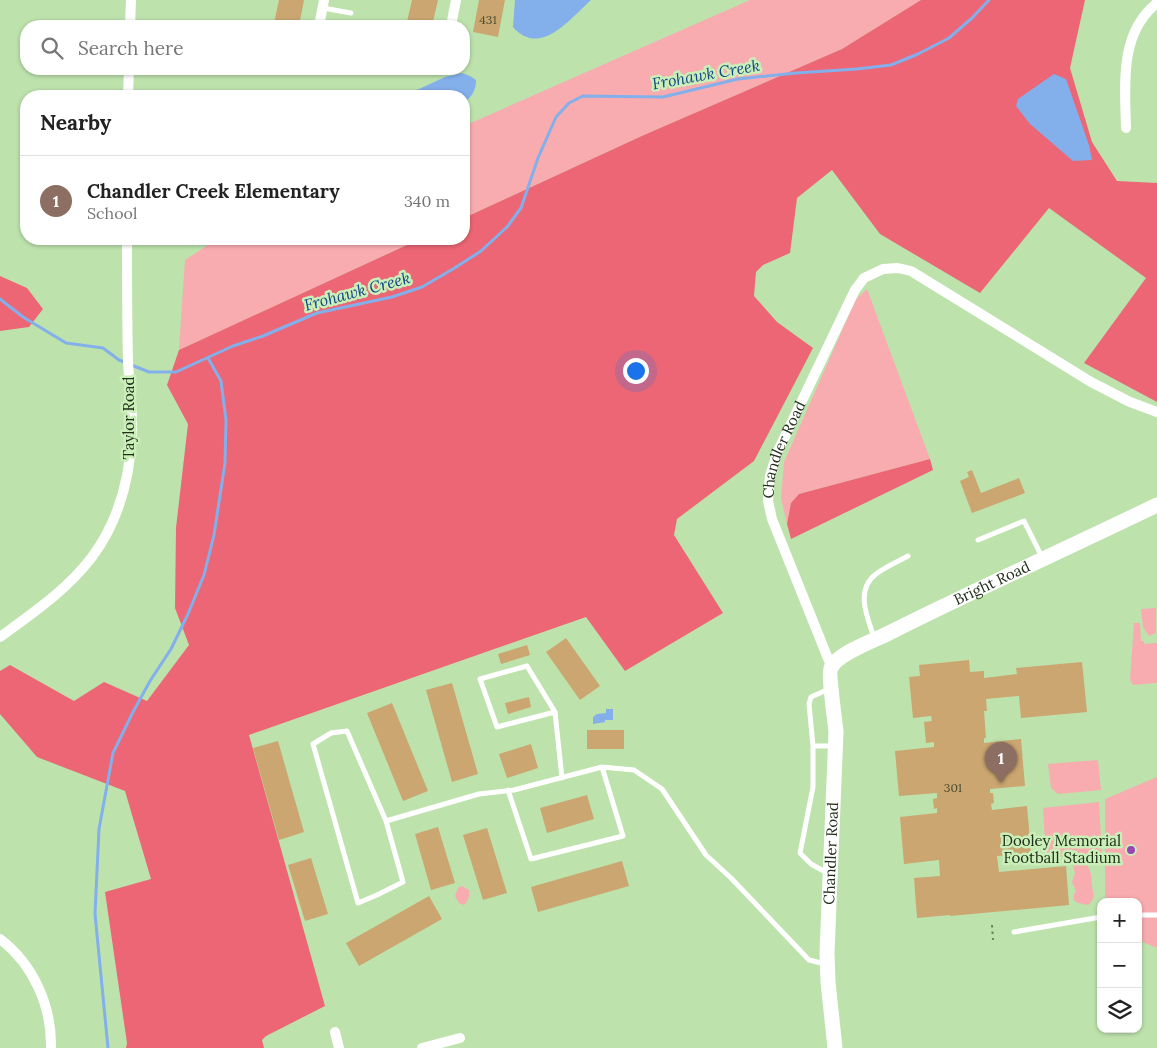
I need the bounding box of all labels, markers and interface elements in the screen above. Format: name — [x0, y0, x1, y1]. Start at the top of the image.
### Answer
house number: 431 — [479, 12, 497, 27]
search box — [20, 20, 470, 75]
icon: search — [38, 34, 66, 62]
text: Search here — [78, 36, 184, 60]
water label: Frohawk Creek — [651, 55, 761, 93]
text: Nearby — [40, 109, 111, 136]
text: Chandler Creek Elementary — [87, 179, 340, 203]
text: 1 — [53, 191, 59, 211]
text: 340 m — [404, 191, 450, 211]
text: School — [87, 203, 137, 223]
water label: Frohawk Creek — [302, 267, 412, 315]
your location — [623, 358, 649, 384]
street label: Taylor Road — [119, 377, 138, 459]
street label: Chandler Road — [758, 398, 810, 499]
street label: Bright Road — [950, 557, 1033, 609]
pin: 1 — [985, 742, 1017, 783]
house number: 301 — [944, 780, 962, 795]
street label: Chandler Road — [819, 802, 842, 905]
place label: Dooley Memorial Football Stadium — [1002, 831, 1121, 867]
marker: Dooley Memorial Football Stadium — [1125, 844, 1137, 856]
map controls — [1097, 898, 1142, 1033]
button: + — [1097, 898, 1142, 943]
button: − — [1097, 943, 1142, 988]
button: layers — [1097, 988, 1142, 1033]

